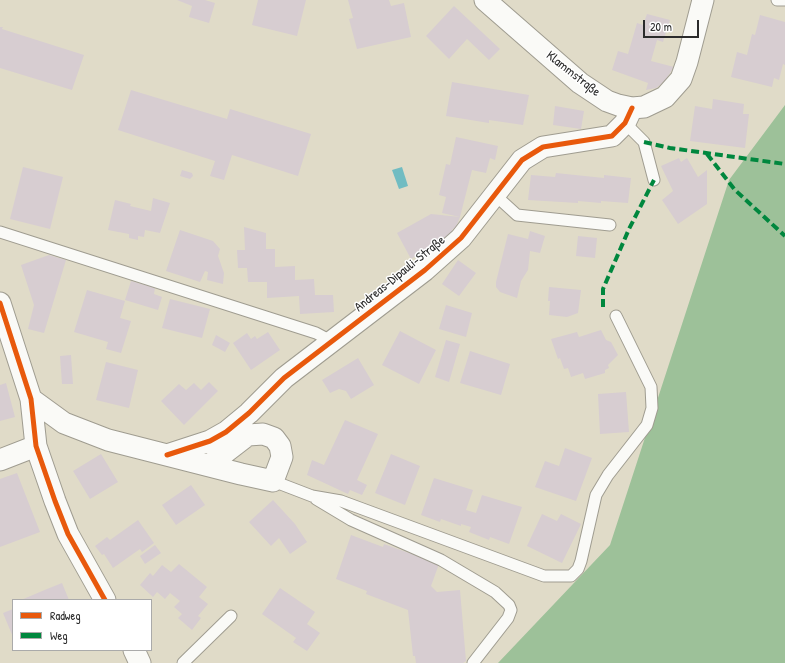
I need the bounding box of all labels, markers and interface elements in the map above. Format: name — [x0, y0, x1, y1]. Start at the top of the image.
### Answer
scale bar — [645, 12, 701, 38]
text: 20 m — [650, 18, 672, 35]
street label: Klammstraße — [543, 48, 603, 100]
street label: Andreas-Dipauli-Straße — [352, 233, 448, 315]
legend — [12, 599, 152, 651]
text: Radweg — [50, 607, 81, 624]
text: Weg — [50, 627, 68, 644]

